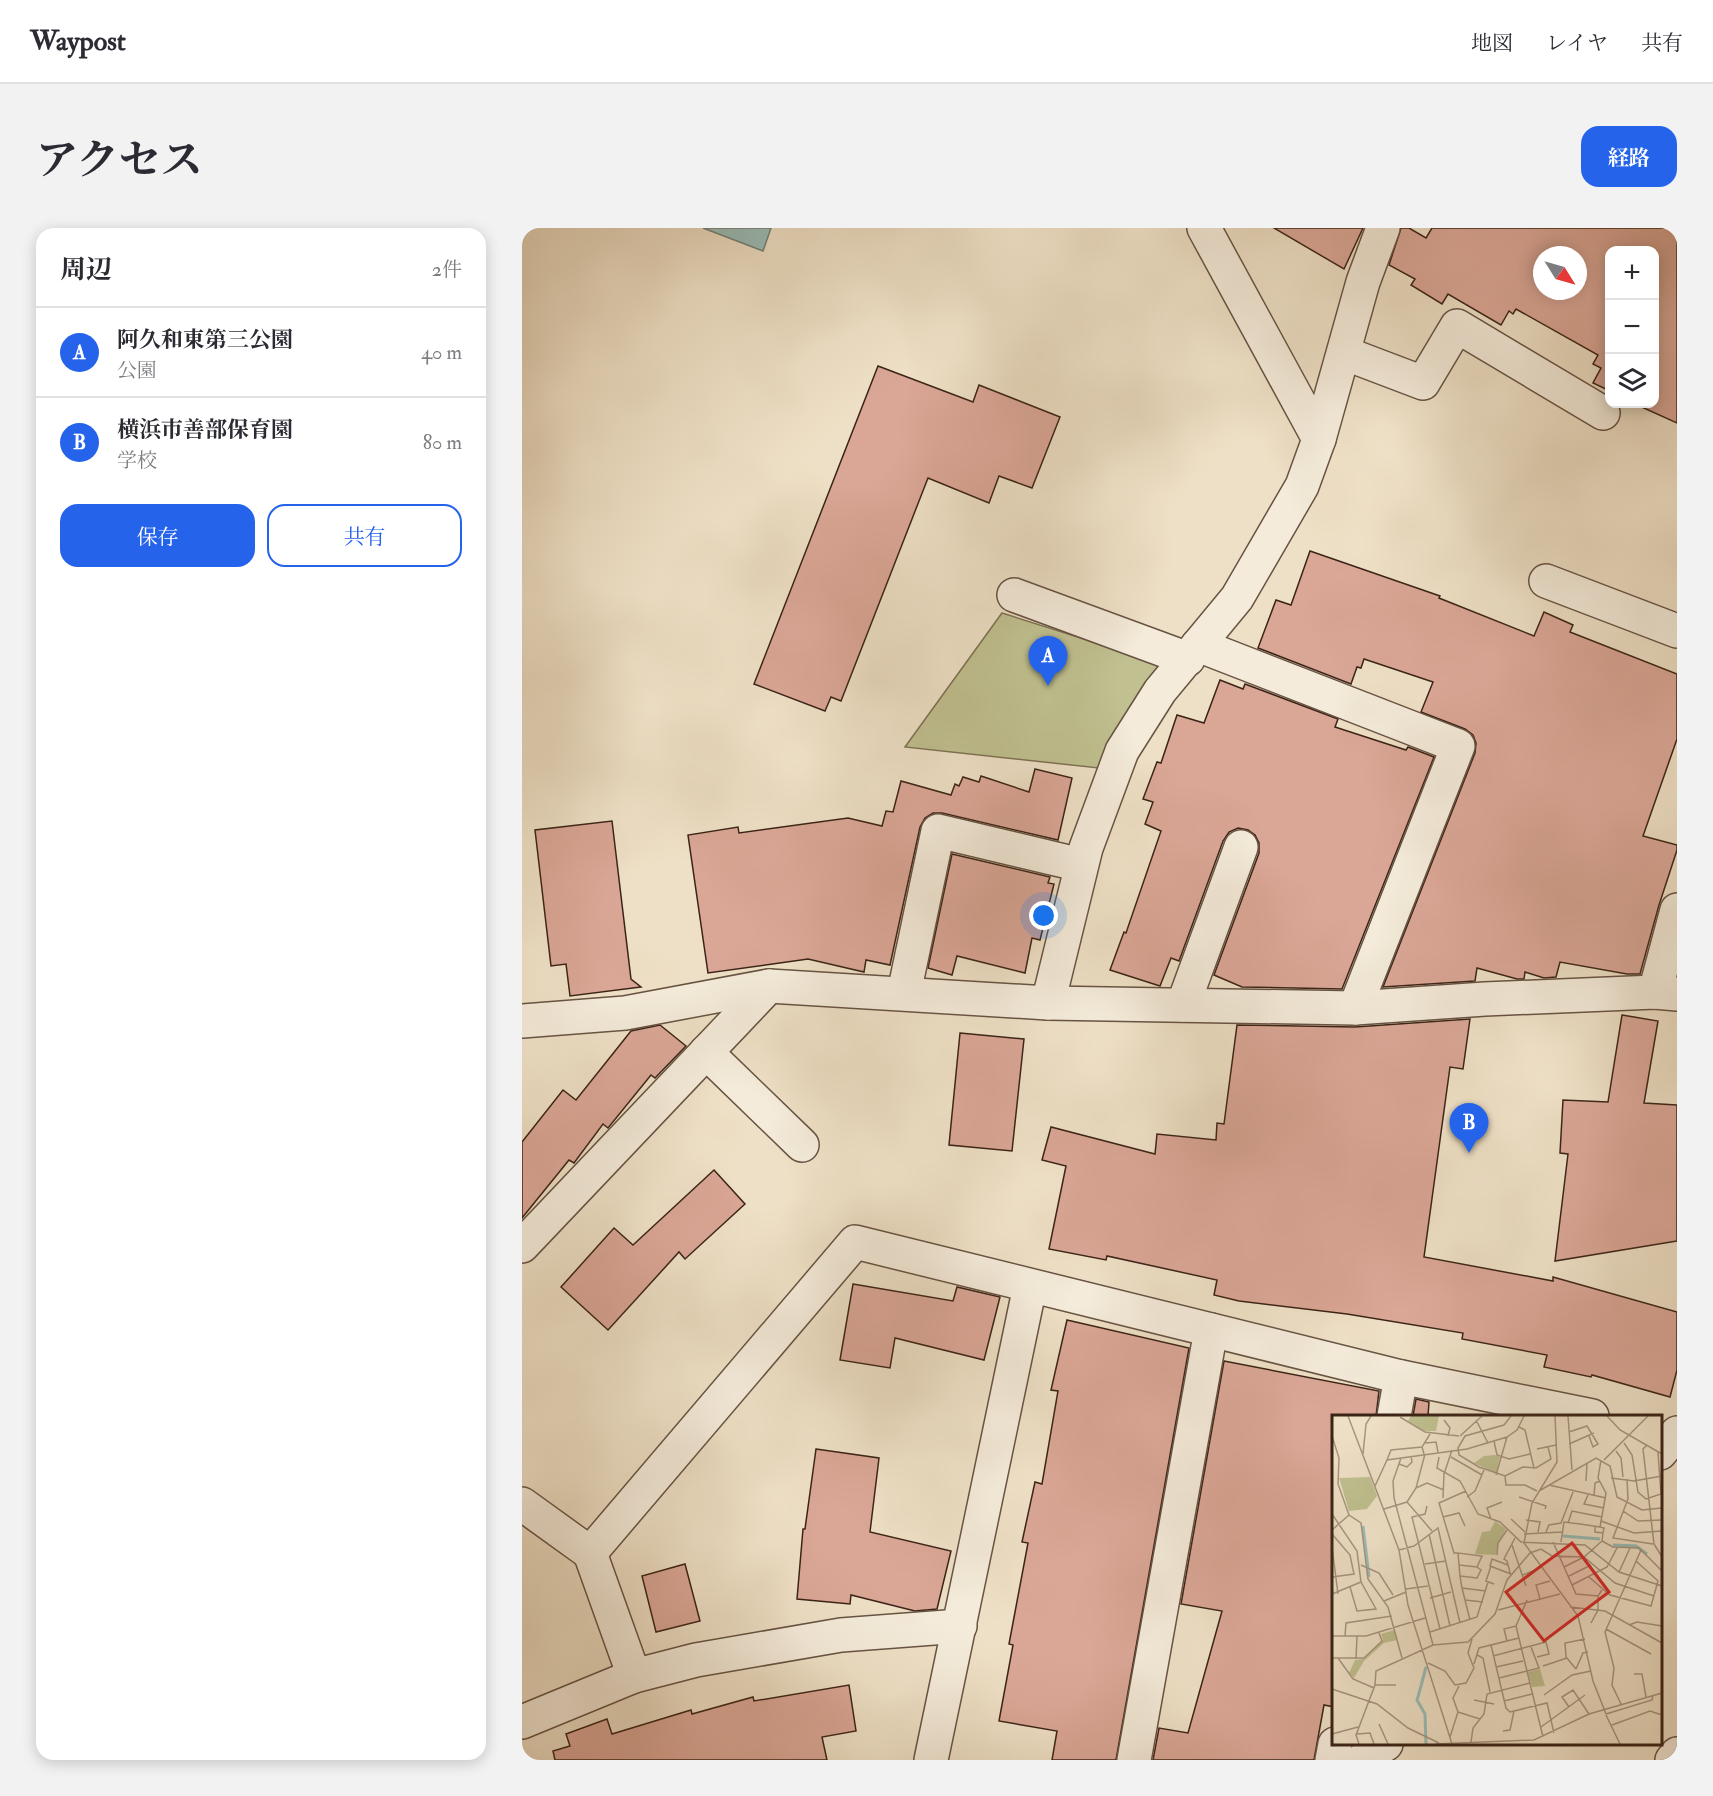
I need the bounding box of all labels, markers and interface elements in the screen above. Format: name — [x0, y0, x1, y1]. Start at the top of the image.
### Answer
text: Waypost — [30, 24, 126, 59]
text: 地図 — [1471, 30, 1513, 57]
text: レイヤ — [1546, 30, 1608, 57]
text: 共有 — [1641, 30, 1683, 57]
button: 経路 — [1581, 126, 1677, 187]
text: アクセス — [36, 135, 203, 187]
north arrow — [1533, 246, 1587, 300]
map controls — [1605, 246, 1659, 408]
button: + — [1605, 246, 1659, 300]
text: 周辺 — [60, 254, 112, 286]
text: 2件 — [432, 257, 462, 282]
button: − — [1605, 300, 1659, 354]
text: 阿久和東第三公園 — [117, 326, 293, 354]
text: A — [73, 340, 86, 365]
text: 40 m — [421, 340, 462, 365]
button: layers — [1605, 354, 1659, 408]
text: 公園 — [117, 358, 157, 383]
text: 横浜市善部保育園 — [117, 416, 293, 444]
text: B — [73, 430, 86, 455]
text: 80 m — [423, 430, 462, 455]
text: 学校 — [117, 448, 157, 473]
button: 保存 — [60, 504, 255, 567]
button: 共有 — [267, 504, 462, 567]
pin: A — [1028, 636, 1068, 686]
your location — [1029, 901, 1058, 930]
pin: B — [1450, 1104, 1488, 1153]
inset map — [1332, 1415, 1662, 1745]

